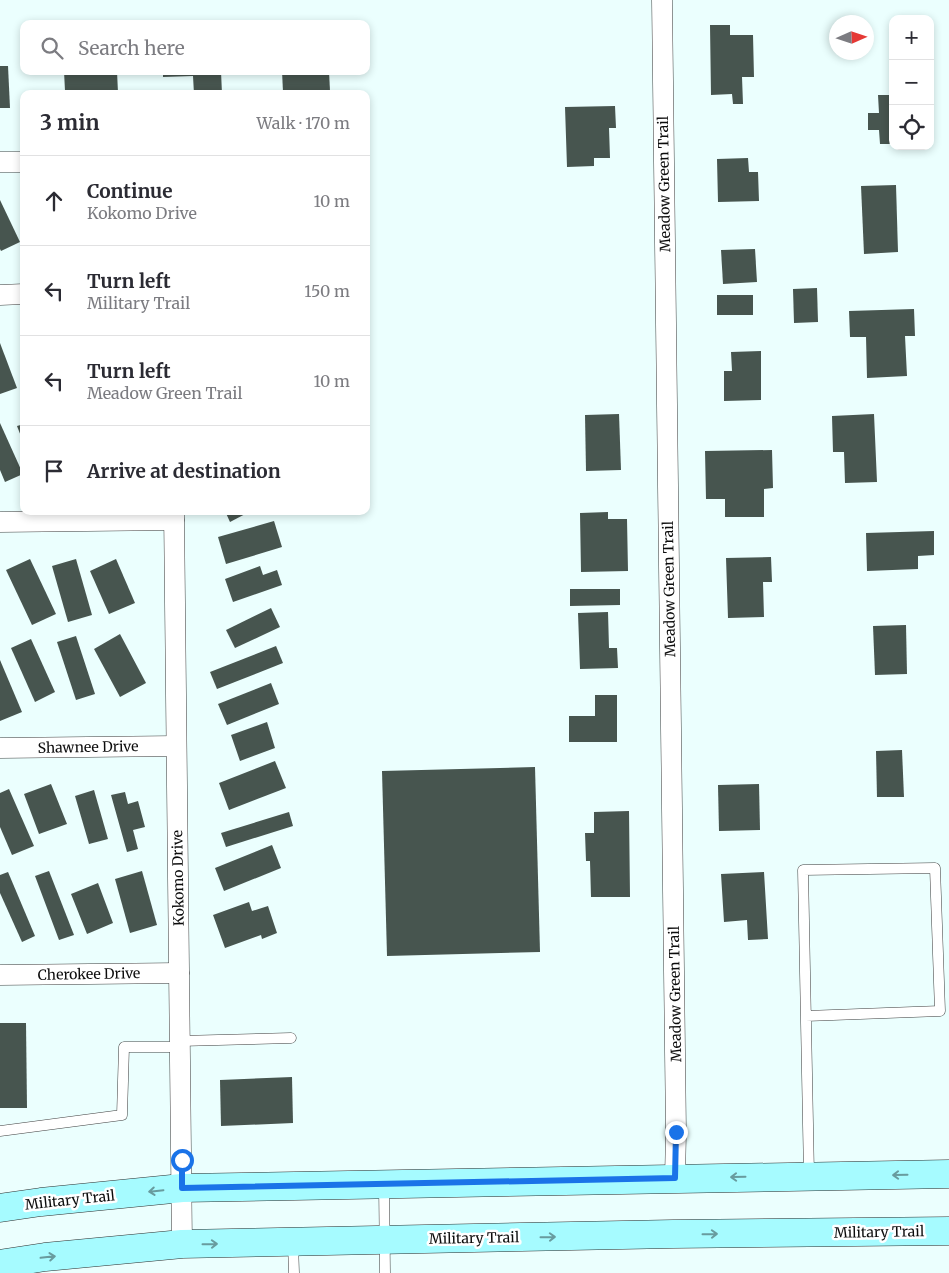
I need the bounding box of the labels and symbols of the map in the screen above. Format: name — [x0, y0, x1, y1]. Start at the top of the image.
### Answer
north arrow — [829, 15, 874, 60]
street label: Meadow Green Trail — [654, 115, 674, 252]
street label: Meadow Green Trail — [659, 520, 679, 657]
street label: Shawnee Drive — [37, 737, 139, 757]
street label: Kokomo Drive — [168, 830, 188, 926]
street label: Meadow Green Trail — [665, 925, 685, 1062]
street label: Cherokee Drive — [38, 964, 140, 984]
route end — [665, 1121, 688, 1144]
route start — [171, 1149, 194, 1172]
one-way arrow — [893, 1170, 909, 1179]
one-way arrow — [730, 1172, 746, 1182]
street label: Military Trail — [24, 1186, 117, 1214]
one-way arrow — [148, 1186, 164, 1196]
street label: Military Trail — [834, 1222, 925, 1242]
street label: Military Trail — [429, 1228, 520, 1248]
one-way arrow — [702, 1229, 718, 1239]
one-way arrow — [539, 1232, 555, 1242]
one-way arrow — [202, 1239, 218, 1248]
one-way arrow — [40, 1252, 56, 1262]

